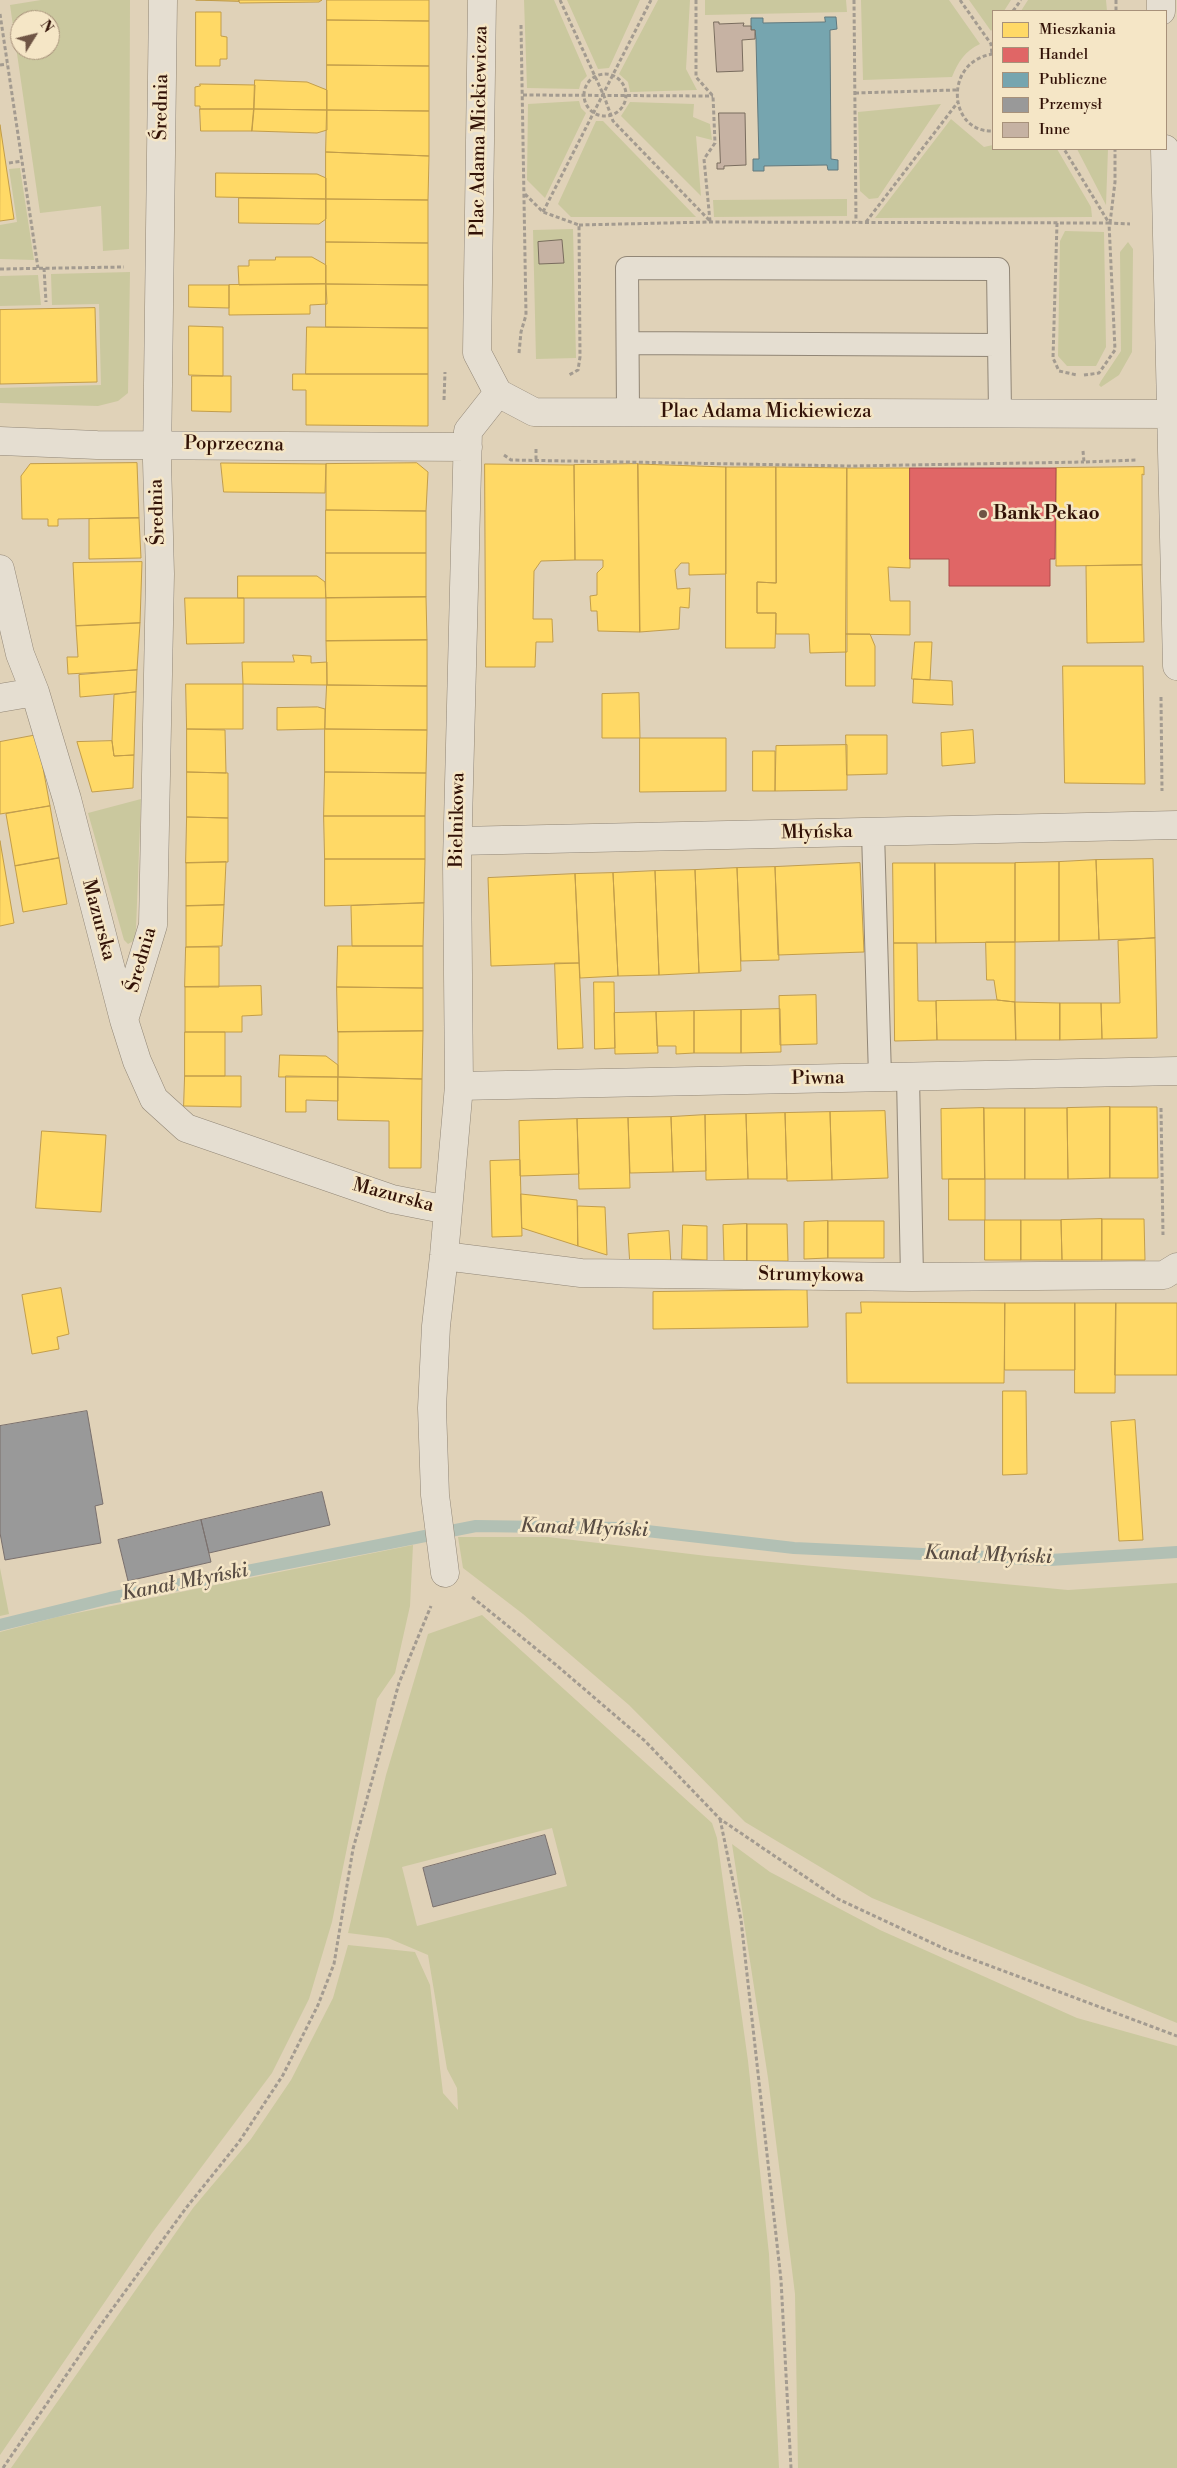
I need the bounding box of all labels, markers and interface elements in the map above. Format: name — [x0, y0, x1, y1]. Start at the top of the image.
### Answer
north arrow — [10, 10, 60, 60]
legend — [992, 10, 1167, 150]
text: N — [36, 17, 57, 37]
text: Mieszkania — [1039, 20, 1116, 39]
street label: Plac Adama Mickiewicza — [467, 25, 493, 237]
text: Handel — [1039, 45, 1088, 64]
text: Publiczne — [1039, 70, 1107, 89]
street label: Średnia — [150, 74, 174, 140]
text: Przemysł — [1039, 95, 1102, 114]
text: Inne — [1039, 120, 1070, 139]
street label: Plac Adama Mickiewicza — [660, 401, 872, 423]
street label: Poprzeczna — [184, 433, 284, 457]
street label: Średnia — [145, 478, 171, 546]
place label: Bank Pekao — [993, 503, 1100, 525]
marker: Bank Pekao — [977, 508, 989, 520]
street label: Bielnikowa — [446, 772, 470, 868]
street label: Młyńska — [781, 821, 853, 845]
street label: Mazurska — [76, 877, 120, 963]
street label: Średnia — [122, 925, 162, 995]
street label: Piwna — [791, 1067, 845, 1091]
street label: Mazurska — [350, 1174, 436, 1218]
street label: Strumykowa — [758, 1264, 864, 1288]
water label: Kanał Młyński — [519, 1515, 649, 1543]
water label: Kanał Młyński — [923, 1542, 1053, 1570]
water label: Kanał Młyński — [120, 1559, 250, 1607]

